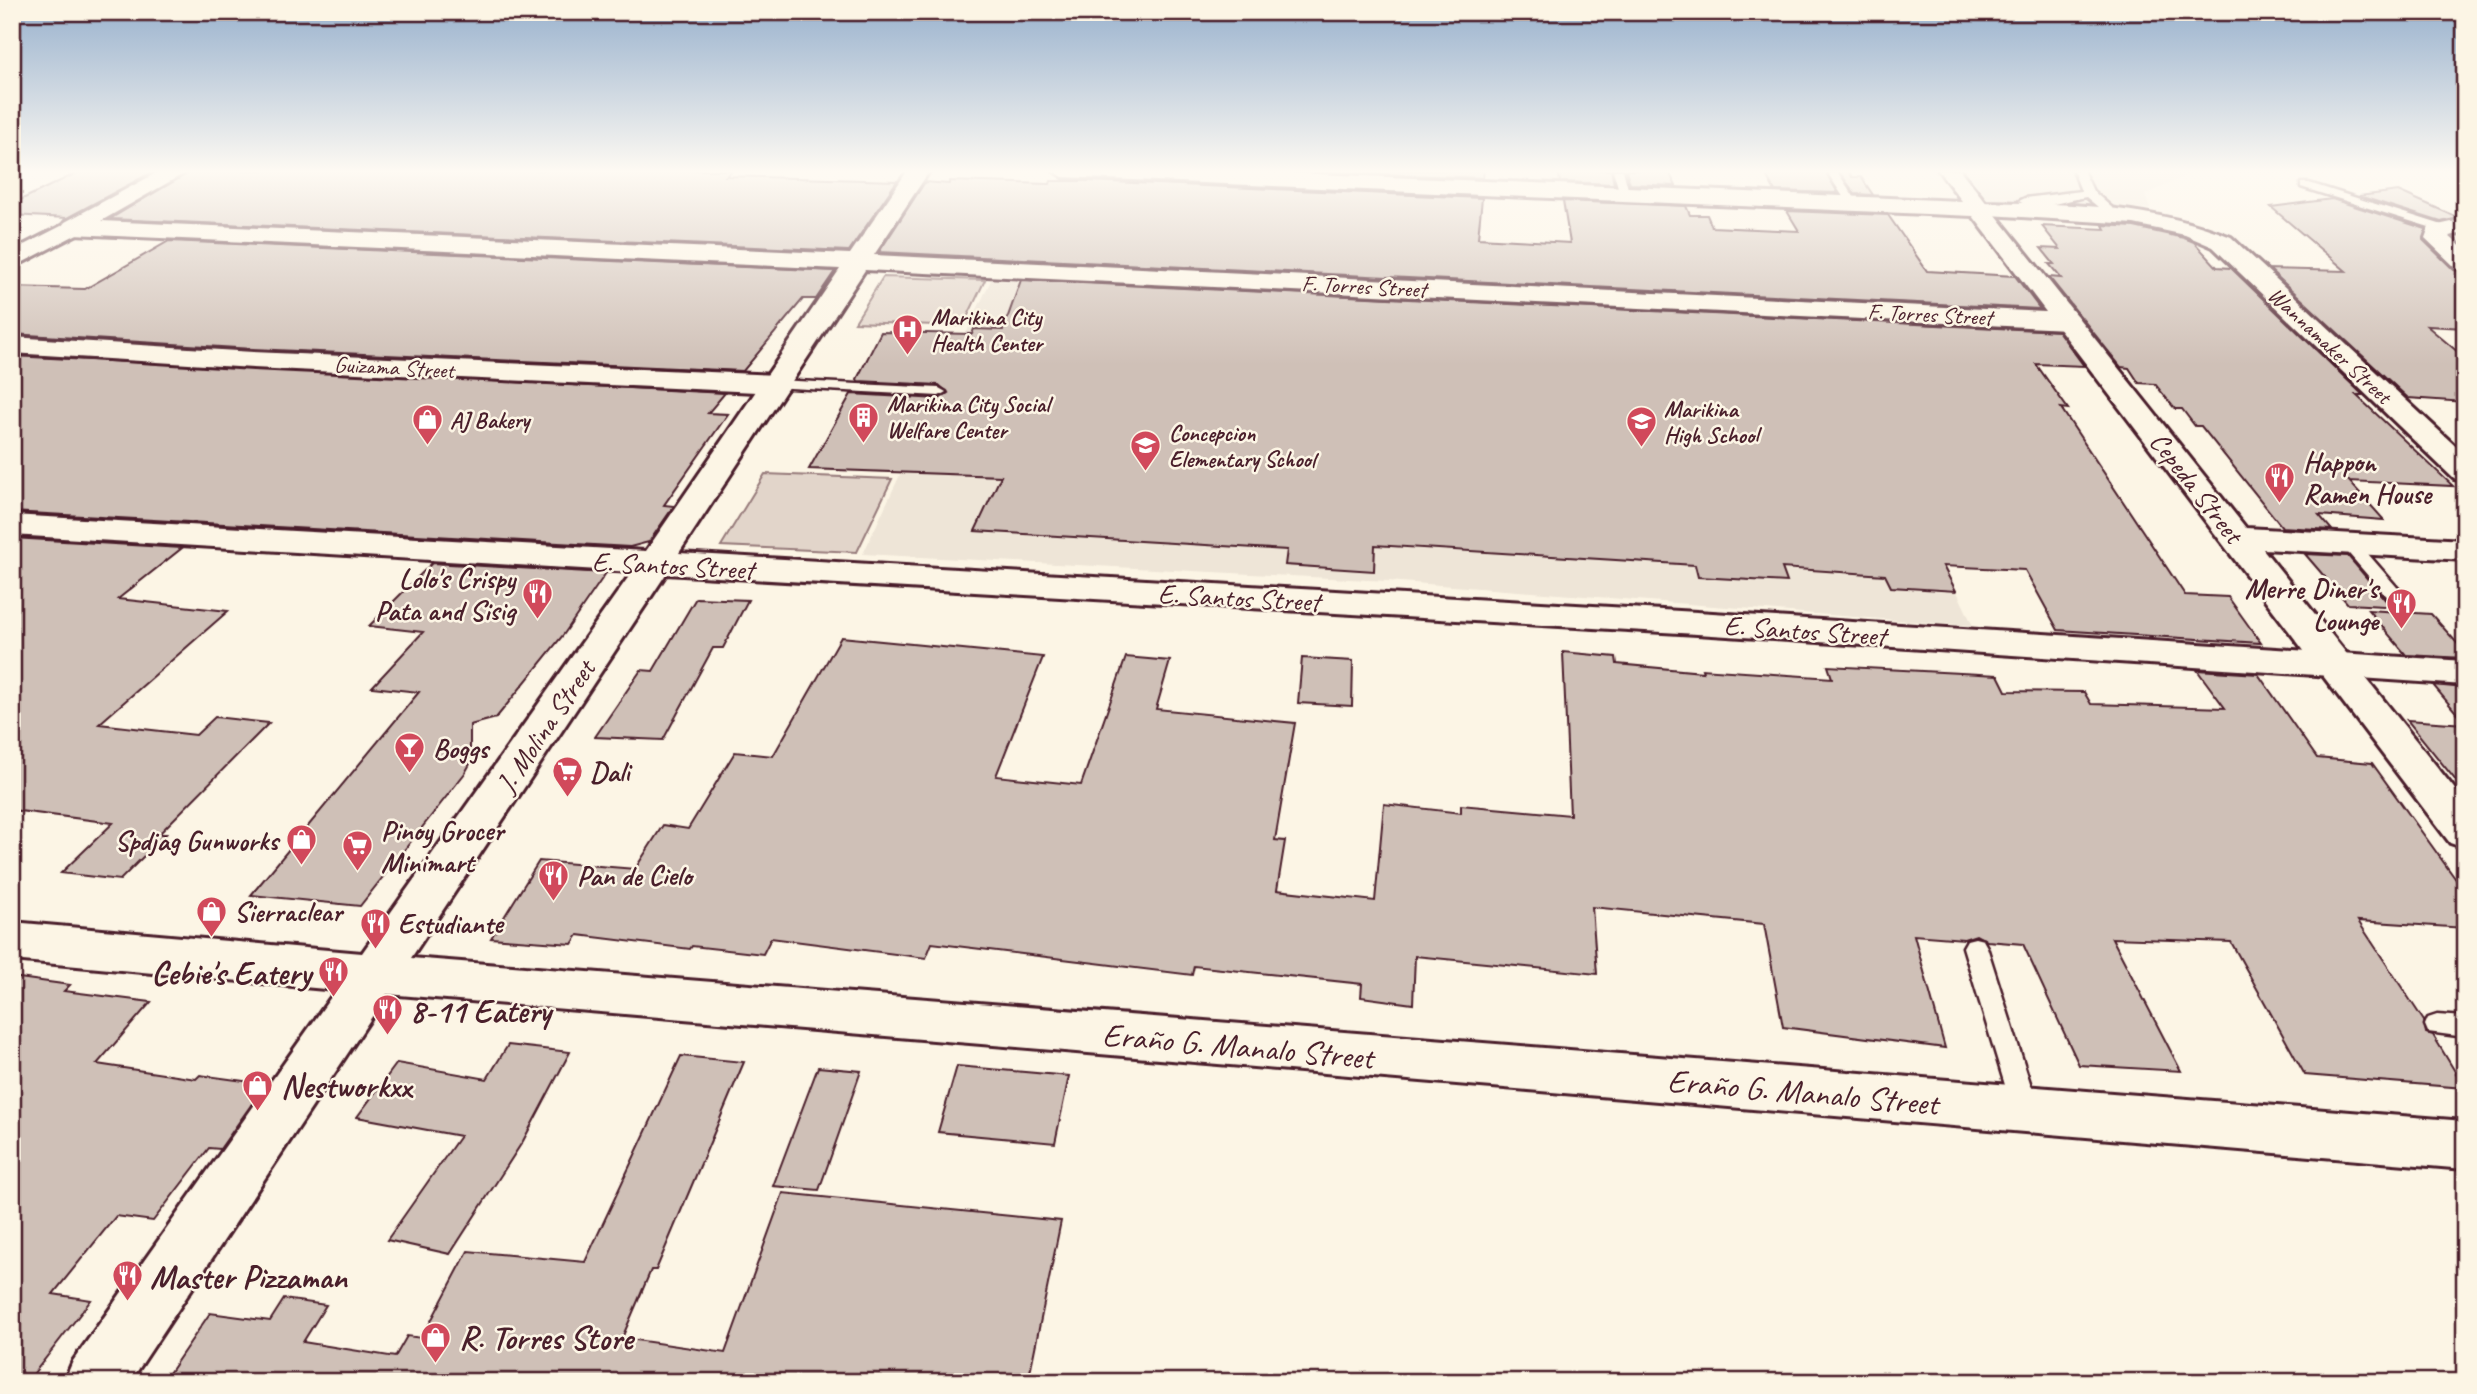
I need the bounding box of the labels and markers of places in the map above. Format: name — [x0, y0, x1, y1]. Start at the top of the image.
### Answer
place label: Marikina City Health Center — [931, 303, 1045, 358]
hospital icon: Marikina City Health Center — [891, 313, 925, 357]
place label: Marikina City Social Welfare Center — [887, 390, 1054, 445]
place label: Marikina High School — [1664, 395, 1762, 450]
building icon: Marikina City Social Welfare Center — [847, 400, 881, 444]
shop icon: AJ Bakery — [410, 403, 444, 447]
school or university icon: Marikina High School — [1624, 405, 1658, 449]
place label: AJ Bakery — [450, 406, 532, 435]
place label: Concepcion Elementary School — [1169, 419, 1320, 474]
school or university icon: Concepcion Elementary School — [1129, 429, 1163, 473]
place label: Happon Ramen House — [2303, 444, 2434, 511]
restaurant icon: Happon Ramen House — [2263, 460, 2297, 504]
place label: Lolo's Crispy Pata and Sisig — [375, 561, 518, 628]
place label: Merre Diner's Lounge — [2245, 571, 2381, 638]
restaurant icon: Lolo's Crispy Pata and Sisig — [521, 577, 555, 621]
restaurant icon: Merre Diner's Lounge — [2384, 587, 2418, 631]
bar icon: Boggs — [393, 731, 427, 775]
place label: Boggs — [433, 731, 491, 766]
supermarket icon: Dali — [550, 754, 584, 798]
place label: Dali — [590, 754, 633, 789]
place label: Pinoy Grocer Minimart — [381, 813, 506, 880]
place label: Spdjag Gunworks — [115, 823, 281, 858]
shop icon: Spdjag Gunworks — [284, 823, 318, 867]
supermarket icon: Pinoy Grocer Minimart — [341, 829, 375, 873]
restaurant icon: Pan de Cielo — [537, 858, 571, 902]
place label: Pan de Cielo — [577, 858, 695, 893]
shop icon: Sierraclear — [194, 894, 228, 938]
place label: Sierraclear — [234, 894, 345, 929]
restaurant icon: Estudiante — [358, 906, 392, 950]
place label: Estudiante — [398, 906, 505, 941]
place label: Cebie's Eatery — [151, 952, 314, 994]
restaurant icon: Cebie's Eatery — [317, 955, 351, 999]
place label: 8-11 Eatery — [410, 990, 554, 1032]
restaurant icon: 8-11 Eatery — [370, 993, 404, 1037]
place label: Nestworkxx — [281, 1065, 414, 1107]
shop icon: Nestworkxx — [241, 1068, 275, 1112]
place label: Master Pizzaman — [150, 1256, 348, 1298]
restaurant icon: Master Pizzaman — [110, 1259, 144, 1303]
place label: R. Torres Store — [459, 1317, 636, 1359]
shop icon: R. Torres Store — [419, 1320, 453, 1364]

